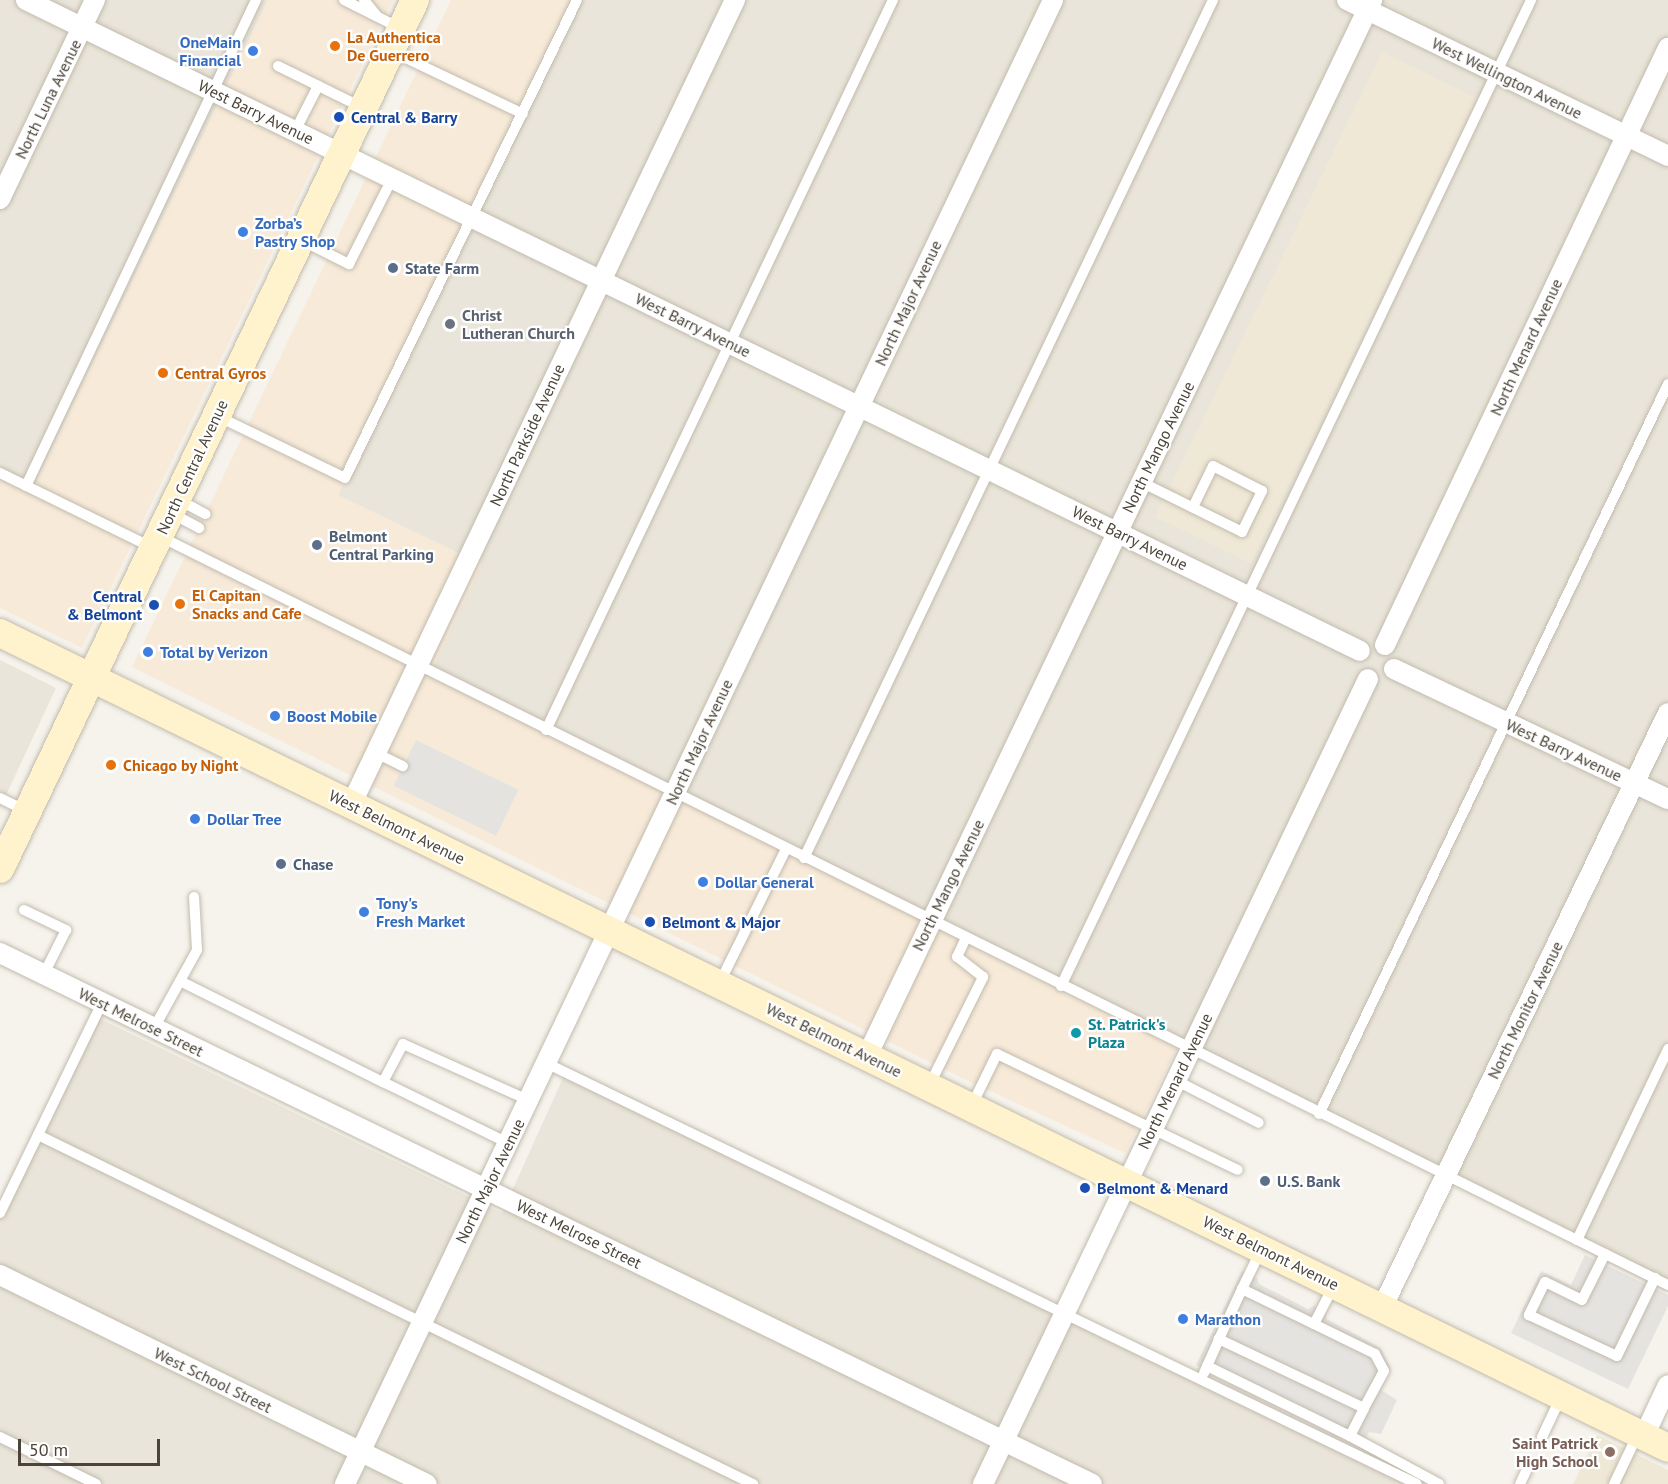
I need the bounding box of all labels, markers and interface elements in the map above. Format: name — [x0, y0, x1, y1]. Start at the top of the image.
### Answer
place label: La Authentica De Guerrero — [347, 27, 441, 65]
place label: OneMain Financial — [179, 32, 241, 70]
street label: West Wellington Avenue — [1428, 33, 1586, 123]
street label: North Luna Avenue — [11, 36, 85, 162]
marker: La Authentica De Guerrero — [328, 39, 342, 53]
marker: OneMain Financial — [246, 44, 260, 58]
street label: West Barry Avenue — [195, 76, 317, 148]
place label: Central & Barry — [351, 107, 457, 127]
marker: Central & Barry — [332, 110, 346, 124]
place label: Zorba’s Pastry Shop — [255, 213, 336, 251]
marker: Zorba’s Pastry Shop — [236, 225, 250, 239]
street label: North Major Avenue — [870, 237, 946, 369]
place label: State Farm — [405, 258, 479, 278]
marker: State Farm — [386, 261, 400, 275]
street label: North Menard Avenue — [1486, 275, 1566, 419]
street label: West Barry Avenue — [632, 289, 754, 361]
place label: Christ Lutheran Church — [462, 305, 575, 343]
marker: Christ Lutheran Church — [443, 317, 457, 331]
street label: North Parkside Avenue — [486, 361, 568, 509]
place label: Central Gyros — [175, 363, 266, 383]
marker: Central Gyros — [156, 366, 170, 380]
street label: North Mango Avenue — [1118, 378, 1198, 516]
street label: North Central Avenue — [152, 396, 232, 538]
street label: West Barry Avenue — [1069, 502, 1191, 574]
place label: Belmont Central Parking — [329, 526, 434, 564]
marker: Belmont Central Parking — [310, 538, 324, 552]
place label: El Capitan Snacks and Cafe — [192, 585, 302, 623]
place label: Central & Belmont — [67, 586, 142, 624]
marker: El Capitan Snacks and Cafe — [173, 597, 187, 611]
marker: Central & Belmont — [147, 598, 161, 612]
place label: Total by Verizon — [160, 642, 269, 662]
marker: Total by Verizon — [141, 645, 155, 659]
street label: North Major Avenue — [661, 676, 737, 808]
place label: Boost Mobile — [287, 706, 377, 726]
marker: Boost Mobile — [268, 709, 282, 723]
street label: West Barry Avenue — [1502, 714, 1626, 786]
place label: Chicago by Night — [123, 755, 239, 775]
marker: Chicago by Night — [104, 758, 118, 772]
street label: West Belmont Avenue — [326, 786, 468, 868]
place label: Dollar Tree — [207, 809, 282, 829]
marker: Dollar Tree — [188, 812, 202, 826]
street label: North Mango Avenue — [908, 816, 988, 954]
place label: Chase — [293, 854, 333, 874]
marker: Chase — [274, 857, 288, 871]
place label: Dollar General — [715, 872, 814, 892]
marker: Dollar General — [696, 875, 710, 889]
place label: Tony's Fresh Market — [376, 893, 465, 931]
marker: Tony's Fresh Market — [357, 905, 371, 919]
place label: Belmont & Major — [662, 912, 780, 932]
marker: Belmont & Major — [643, 915, 657, 929]
street label: North Monitor Avenue — [1483, 938, 1567, 1082]
street label: West Melrose Street — [75, 983, 207, 1061]
street label: West Belmont Avenue — [763, 999, 905, 1081]
street label: North Menard Avenue — [1134, 1010, 1216, 1152]
place label: St. Patrick's Plaza — [1088, 1014, 1167, 1052]
marker: St. Patrick's Plaza — [1069, 1026, 1083, 1040]
street label: North Major Avenue — [451, 1115, 529, 1247]
place label: U.S. Bank — [1277, 1171, 1341, 1191]
marker: U.S. Bank — [1258, 1174, 1272, 1188]
place label: Belmont & Menard — [1097, 1178, 1228, 1198]
marker: Belmont & Menard — [1078, 1181, 1092, 1195]
street label: West Melrose Street — [513, 1195, 645, 1273]
street label: West Belmont Avenue — [1200, 1212, 1342, 1294]
place label: Marathon — [1195, 1309, 1261, 1329]
marker: Marathon — [1176, 1312, 1190, 1326]
street label: West School Street — [151, 1343, 275, 1417]
scale bar — [21, 1427, 164, 1465]
place label: Saint Patrick High School — [1512, 1433, 1598, 1471]
text: 50 m — [29, 1438, 68, 1461]
marker: Saint Patrick High School — [1603, 1445, 1617, 1459]

